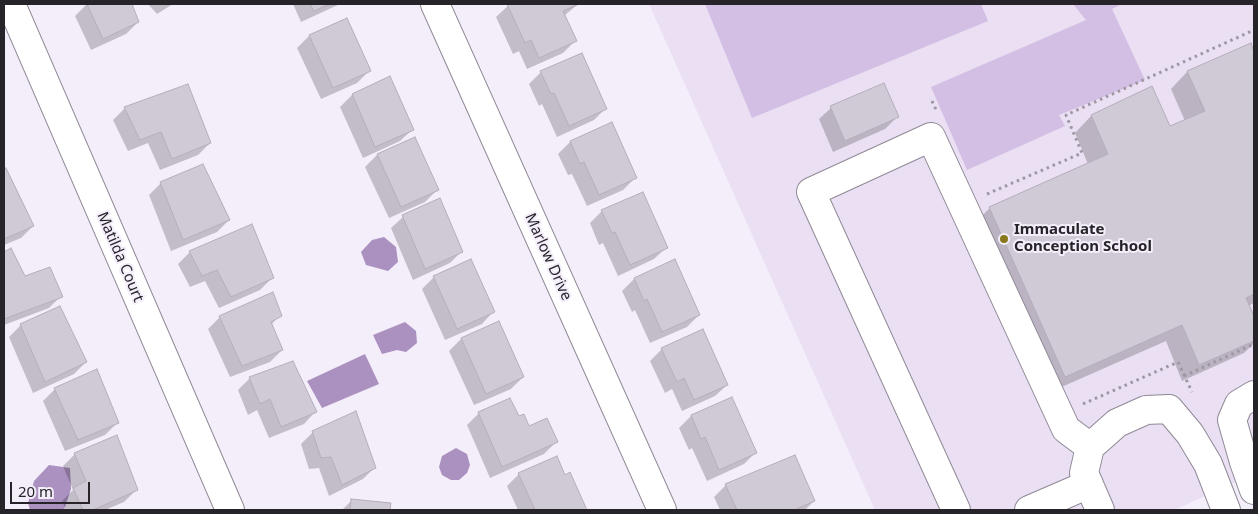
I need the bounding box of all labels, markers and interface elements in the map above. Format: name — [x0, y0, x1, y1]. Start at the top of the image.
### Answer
street label: Matilda Court — [93, 209, 147, 305]
street label: Marlow Drive — [521, 211, 575, 303]
place label: Immaculate Conception School — [1014, 221, 1152, 256]
marker: Immaculate Conception School — [998, 233, 1010, 245]
scale bar — [12, 472, 92, 504]
text: 20 m — [18, 481, 53, 501]

